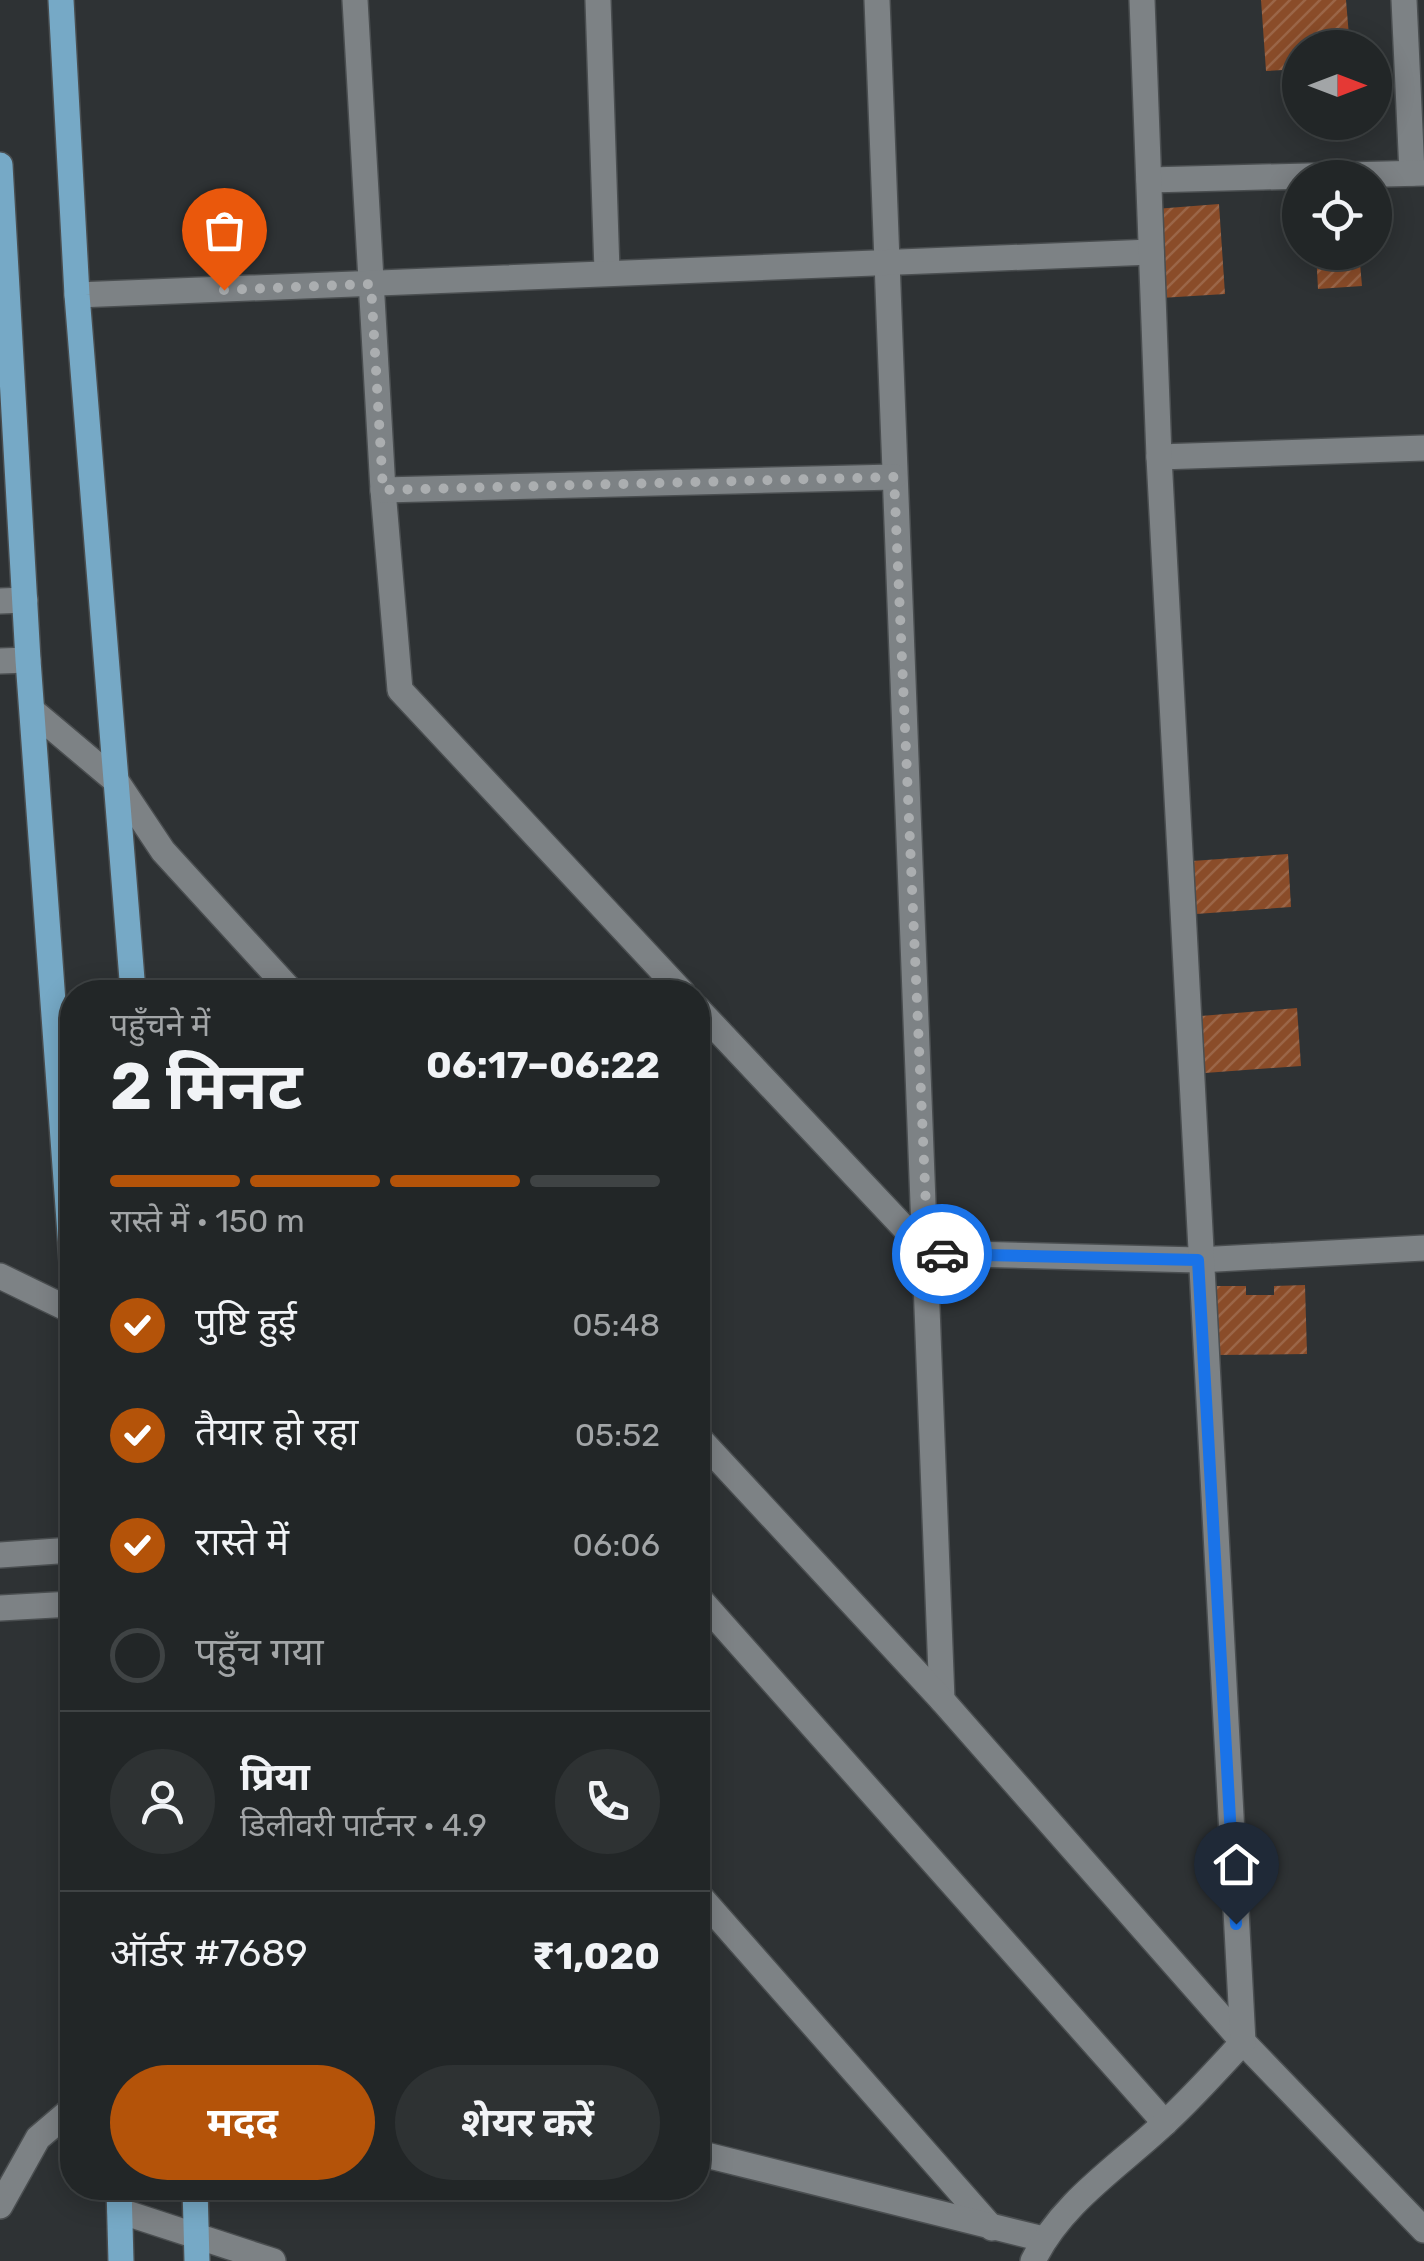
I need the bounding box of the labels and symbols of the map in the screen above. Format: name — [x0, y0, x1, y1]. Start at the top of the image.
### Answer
north arrow — [1282, 30, 1392, 140]
pin — [182, 188, 267, 291]
courier — [892, 1204, 992, 1304]
pin — [1194, 1822, 1279, 1925]

